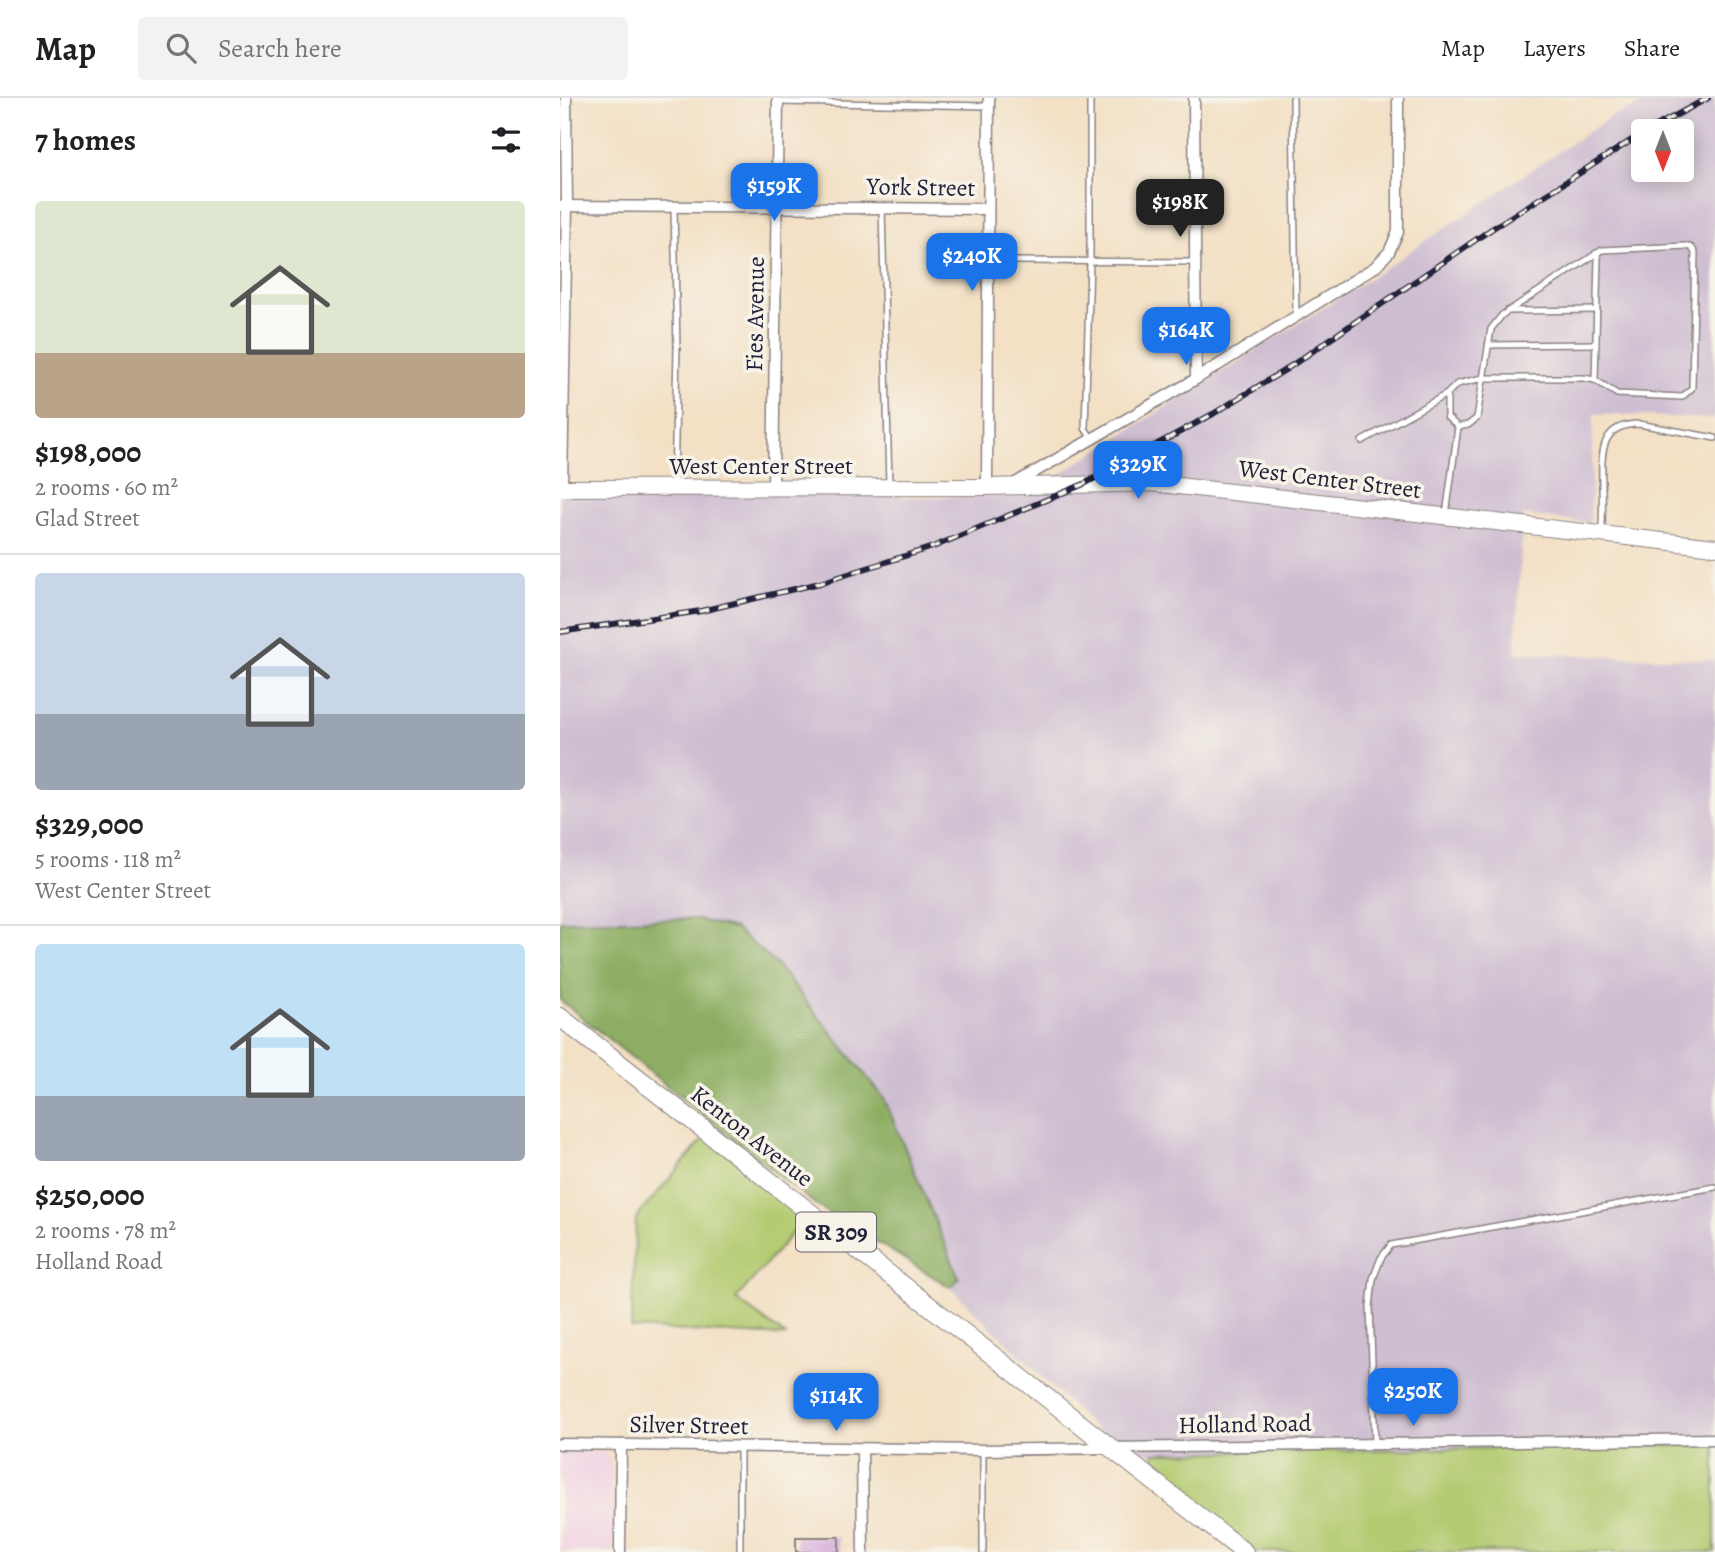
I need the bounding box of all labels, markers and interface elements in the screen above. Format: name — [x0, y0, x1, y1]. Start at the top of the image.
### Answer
search box — [138, 17, 628, 80]
text: Map — [35, 26, 96, 71]
icon: search — [162, 29, 200, 67]
text: Search here — [218, 31, 342, 66]
text: Map — [1441, 32, 1485, 64]
text: Layers — [1523, 32, 1586, 64]
text: Share — [1624, 32, 1680, 64]
north arrow — [1631, 119, 1694, 182]
map controls — [1631, 119, 1694, 182]
text: 7 homes — [35, 120, 136, 160]
icon: filters — [487, 121, 525, 159]
pin: $159K — [725, 164, 823, 223]
text: $159K — [747, 170, 801, 201]
street label: York Street — [865, 170, 976, 204]
pin: $198K — [1131, 180, 1229, 239]
text: $198K — [1152, 186, 1208, 217]
pin: $240K — [923, 234, 1021, 293]
text: $240K — [942, 240, 1002, 271]
icon: home — [217, 247, 343, 373]
street label: Fies Avenue — [738, 256, 772, 372]
pin: $164K — [1137, 308, 1235, 367]
text: $164K — [1158, 314, 1214, 345]
text: $198,000 — [35, 432, 141, 472]
pin: $329K — [1089, 442, 1187, 501]
text: $329K — [1109, 448, 1167, 479]
street label: West Center Street — [668, 450, 853, 482]
street label: West Center Street — [1236, 452, 1423, 506]
text: 2 rooms · 60 m² — [35, 472, 178, 503]
text: Glad Street — [35, 503, 140, 534]
icon: home — [217, 619, 343, 745]
text: $329,000 — [35, 804, 144, 844]
text: 5 rooms · 118 m² — [35, 844, 181, 875]
text: West Center Street — [35, 875, 211, 906]
icon: home — [217, 990, 343, 1116]
street label: Kenton Avenue — [684, 1078, 820, 1194]
text: $250,000 — [35, 1175, 145, 1215]
road number: SR 309 — [796, 1212, 876, 1252]
text: 2 rooms · 78 m² — [35, 1215, 176, 1246]
text: Holland Road — [35, 1246, 163, 1277]
pin: $250K — [1364, 1368, 1462, 1428]
pin: $114K — [787, 1374, 885, 1433]
text: $250K — [1384, 1375, 1442, 1406]
text: $114K — [809, 1380, 863, 1411]
street label: Holland Road — [1178, 1407, 1312, 1441]
street label: Silver Street — [629, 1408, 749, 1442]

